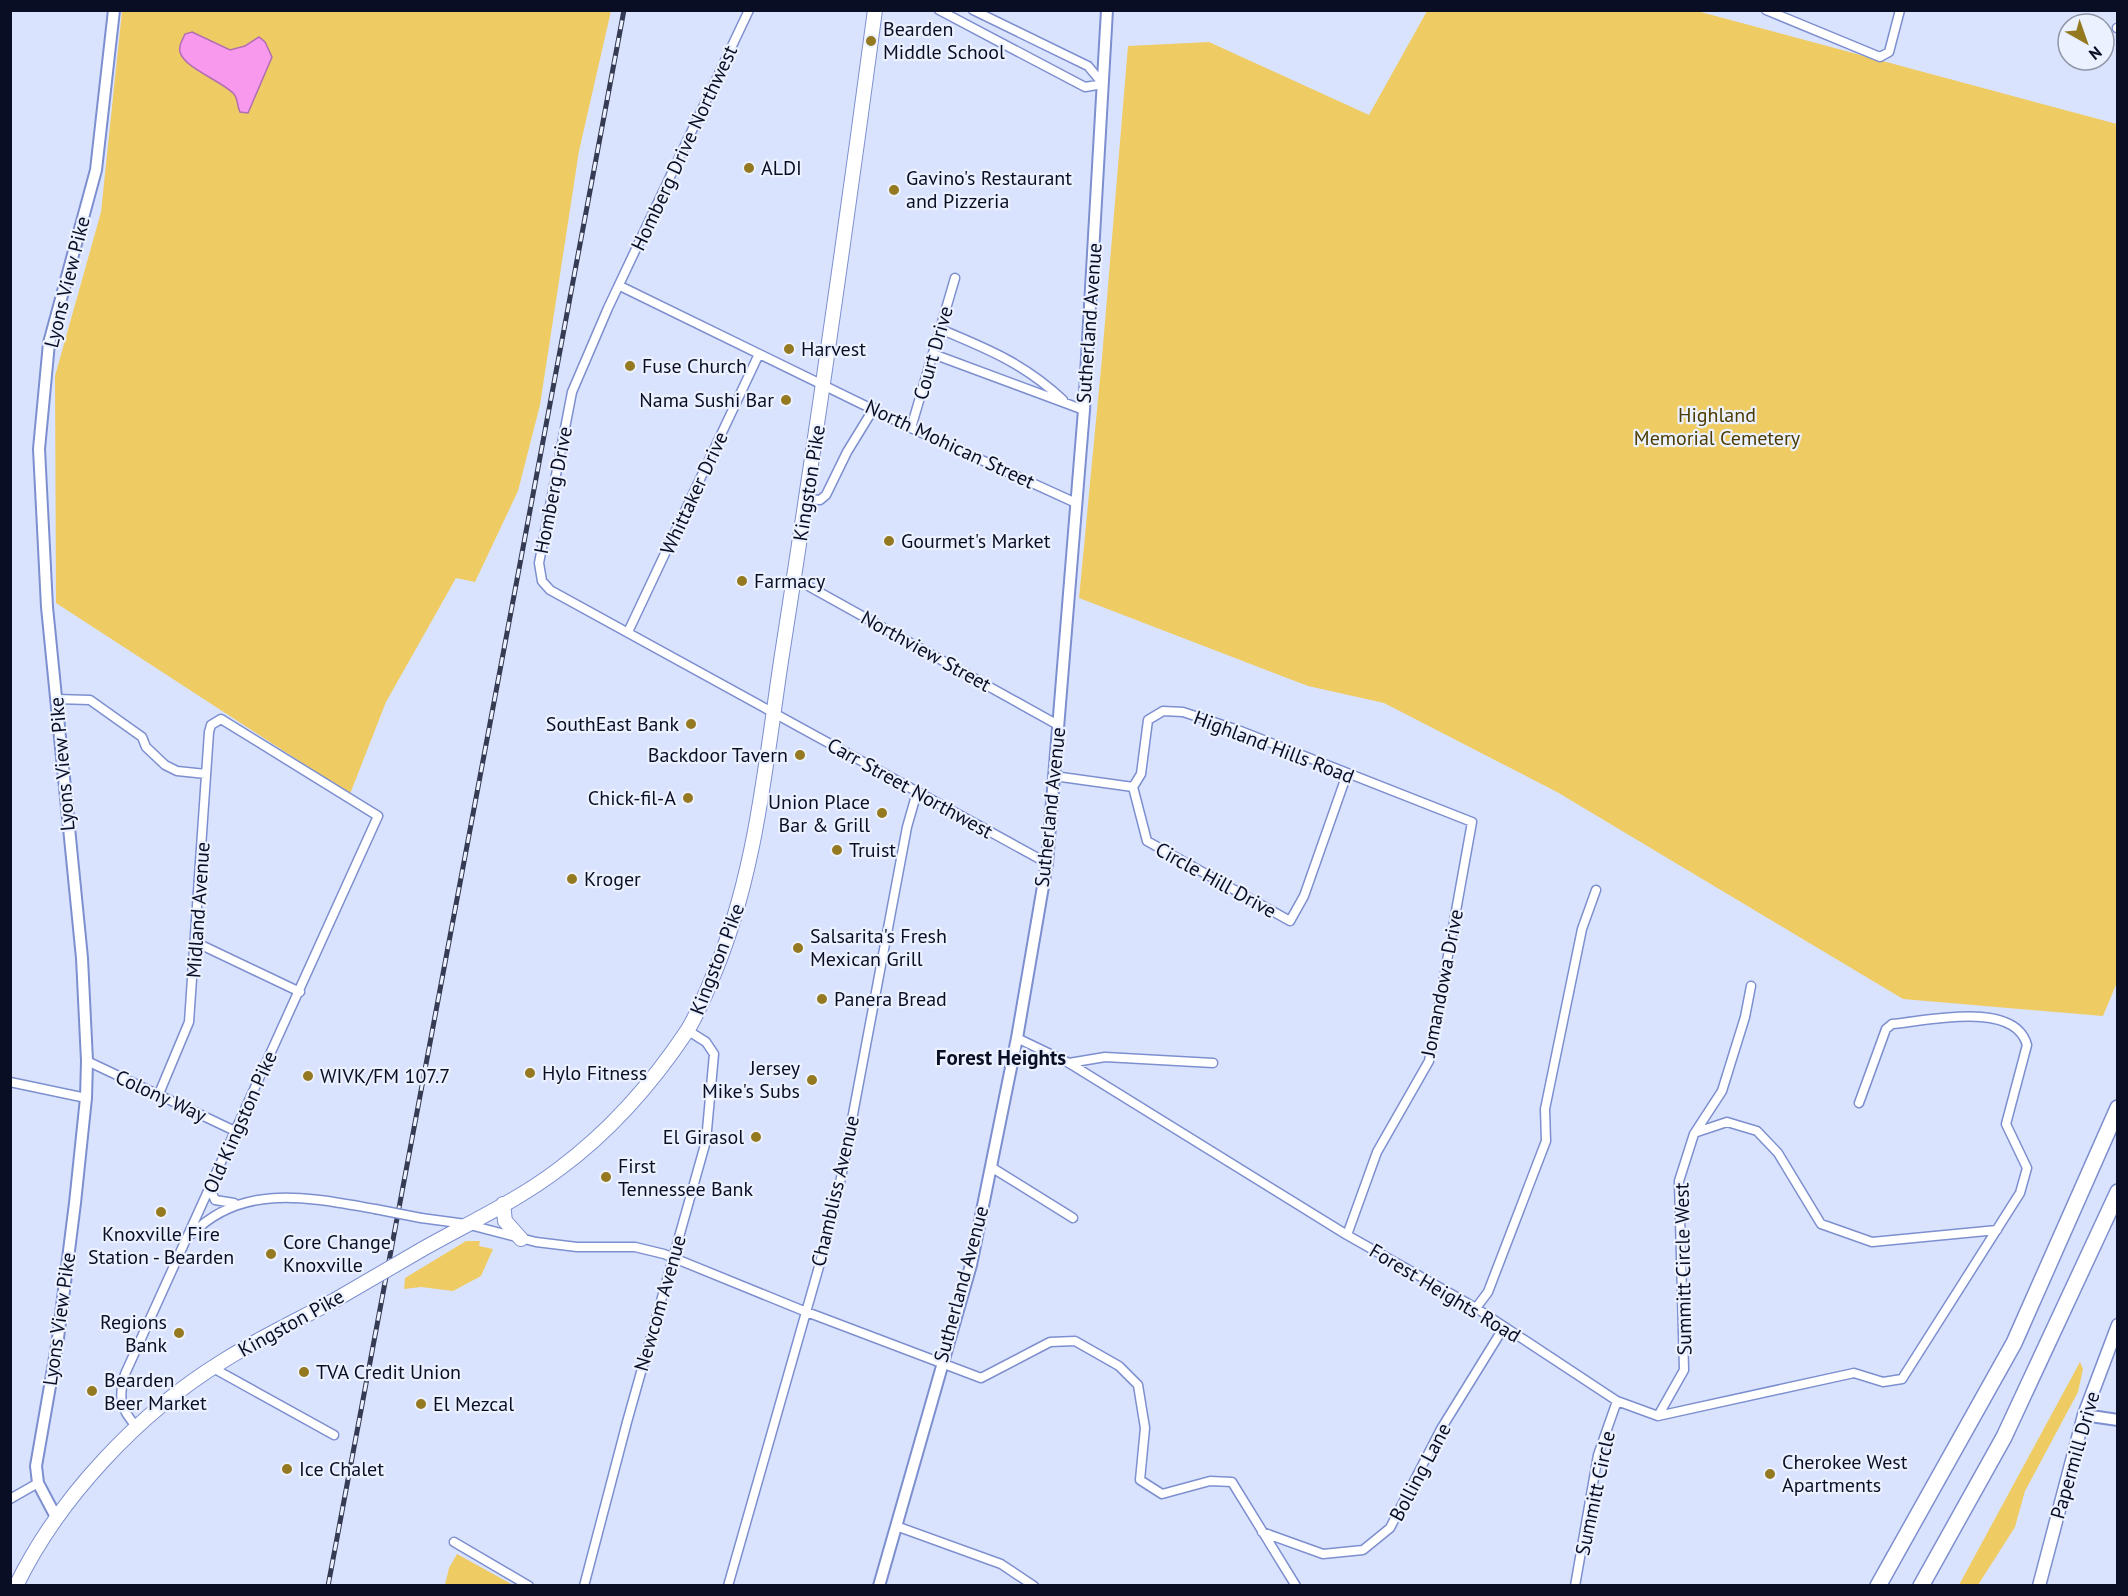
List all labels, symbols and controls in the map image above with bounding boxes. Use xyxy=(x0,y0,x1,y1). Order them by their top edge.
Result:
north arrow xyxy=(2056,12,2116,72)
place label: Bearden Middle School xyxy=(883,16,1005,65)
marker: Bearden Middle School xyxy=(864,34,878,48)
street label: Homberg Drive Northwest xyxy=(625,41,743,255)
text: N xyxy=(2085,42,2106,65)
place label: ALDI xyxy=(761,155,802,181)
marker: ALDI xyxy=(742,161,756,175)
place label: Gavino's Restaurant and Pizzeria xyxy=(906,165,1072,214)
marker: Gavino's Restaurant and Pizzeria xyxy=(887,183,901,197)
street label: Lyons View Pike xyxy=(38,214,96,350)
street label: Sutherland Avenue xyxy=(1070,242,1108,404)
street label: Court Drive xyxy=(907,303,959,403)
place label: Harvest xyxy=(801,336,866,362)
marker: Harvest xyxy=(782,342,796,356)
place label: Fuse Church xyxy=(642,353,747,379)
marker: Fuse Church xyxy=(623,359,637,373)
place label: Nama Sushi Bar xyxy=(639,387,774,413)
marker: Nama Sushi Bar xyxy=(779,393,793,407)
street label: North Mohican Street xyxy=(861,393,1039,495)
park label: Highland Memorial Cemetery xyxy=(1634,402,1801,451)
street label: Kingston Pike xyxy=(787,423,831,543)
street label: Homberg Drive xyxy=(528,424,578,556)
street label: Whittaker Drive xyxy=(654,427,734,559)
place label: Gourmet's Market xyxy=(901,528,1051,554)
marker: Gourmet's Market xyxy=(882,534,896,548)
place label: Farmacy xyxy=(754,568,826,594)
marker: Farmacy xyxy=(735,574,749,588)
street label: Northview Street xyxy=(856,605,996,698)
street label: Lyons View Pike xyxy=(43,696,81,832)
street label: Highland Hills Road xyxy=(1190,704,1358,790)
place label: SouthEast Bank xyxy=(546,711,679,737)
marker: SouthEast Bank xyxy=(684,717,698,731)
street label: Sutherland Avenue xyxy=(1029,726,1071,888)
street label: Carr Street Northwest xyxy=(823,732,998,844)
place label: Backdoor Tavern xyxy=(648,742,788,768)
marker: Backdoor Tavern xyxy=(793,748,807,762)
place label: Chick-fil-A xyxy=(588,785,676,811)
place label: Union Place Bar & Grill xyxy=(768,789,870,838)
marker: Chick-fil-A xyxy=(681,791,695,805)
marker: Union Place Bar & Grill xyxy=(875,806,889,820)
street label: Circle Hill Drive xyxy=(1151,836,1281,924)
place label: Truist xyxy=(849,837,896,863)
street label: Midland Avenue xyxy=(180,841,216,979)
marker: Truist xyxy=(830,843,844,857)
place label: Kroger xyxy=(584,866,641,892)
marker: Kroger xyxy=(565,872,579,886)
street label: Kingston Pike xyxy=(684,900,750,1018)
street label: Jomandowa Drive xyxy=(1415,907,1469,1060)
place label: Salsarita's Fresh Mexican Grill xyxy=(810,923,947,972)
marker: Salsarita's Fresh Mexican Grill xyxy=(791,941,805,955)
place label: Panera Bread xyxy=(834,986,947,1012)
marker: Panera Bread xyxy=(815,992,829,1006)
district label: Forest Heights xyxy=(936,1044,1066,1071)
street label: Old Kingston Pike xyxy=(197,1047,283,1197)
place label: Jersey Mike's Subs xyxy=(702,1055,801,1104)
place label: Hylo Fitness xyxy=(542,1060,647,1086)
place label: WIVK/FM 107.7 xyxy=(320,1063,450,1089)
street label: Colony Way xyxy=(111,1064,211,1129)
marker: Hylo Fitness xyxy=(523,1066,537,1080)
marker: WIVK/FM 107.7 xyxy=(301,1069,315,1083)
marker: Jersey Mike's Subs xyxy=(805,1073,819,1087)
street label: Chambliss Avenue xyxy=(805,1113,865,1269)
place label: El Girasol xyxy=(663,1124,744,1150)
marker: El Girasol xyxy=(749,1130,763,1144)
place label: First Tennessee Bank xyxy=(618,1153,754,1202)
marker: First Tennessee Bank xyxy=(599,1170,613,1184)
street label: Summitt Circle West xyxy=(1668,1182,1698,1356)
street label: Sutherland Avenue xyxy=(928,1203,994,1365)
marker: Knoxville Fire Station - Bearden xyxy=(154,1205,168,1219)
place label: Knoxville Fire Station - Bearden xyxy=(88,1221,234,1270)
place label: Core Change Knoxville xyxy=(283,1229,391,1278)
street label: Newcom Avenue xyxy=(628,1232,692,1374)
street label: Forest Heights Road xyxy=(1365,1238,1525,1348)
marker: Core Change Knoxville xyxy=(264,1247,278,1261)
street label: Lyons View Pike xyxy=(37,1251,81,1387)
street label: Kingston Pike xyxy=(233,1283,349,1363)
place label: Regions Bank xyxy=(100,1309,167,1358)
marker: Regions Bank xyxy=(172,1326,186,1340)
place label: TVA Credit Union xyxy=(316,1359,461,1385)
marker: TVA Credit Union xyxy=(297,1365,311,1379)
place label: Bearden Beer Market xyxy=(104,1367,207,1416)
marker: Bearden Beer Market xyxy=(85,1384,99,1398)
street label: Papermill Drive xyxy=(2044,1388,2106,1522)
place label: El Mezcal xyxy=(433,1391,514,1417)
marker: El Mezcal xyxy=(414,1397,428,1411)
street label: Bolling Lane xyxy=(1383,1418,1457,1526)
street label: Summitt Circle xyxy=(1569,1428,1621,1558)
place label: Cherokee West Apartments xyxy=(1782,1449,1908,1498)
place label: Ice Chalet xyxy=(299,1456,384,1482)
marker: Ice Chalet xyxy=(280,1462,294,1476)
marker: Cherokee West Apartments xyxy=(1763,1467,1777,1481)

